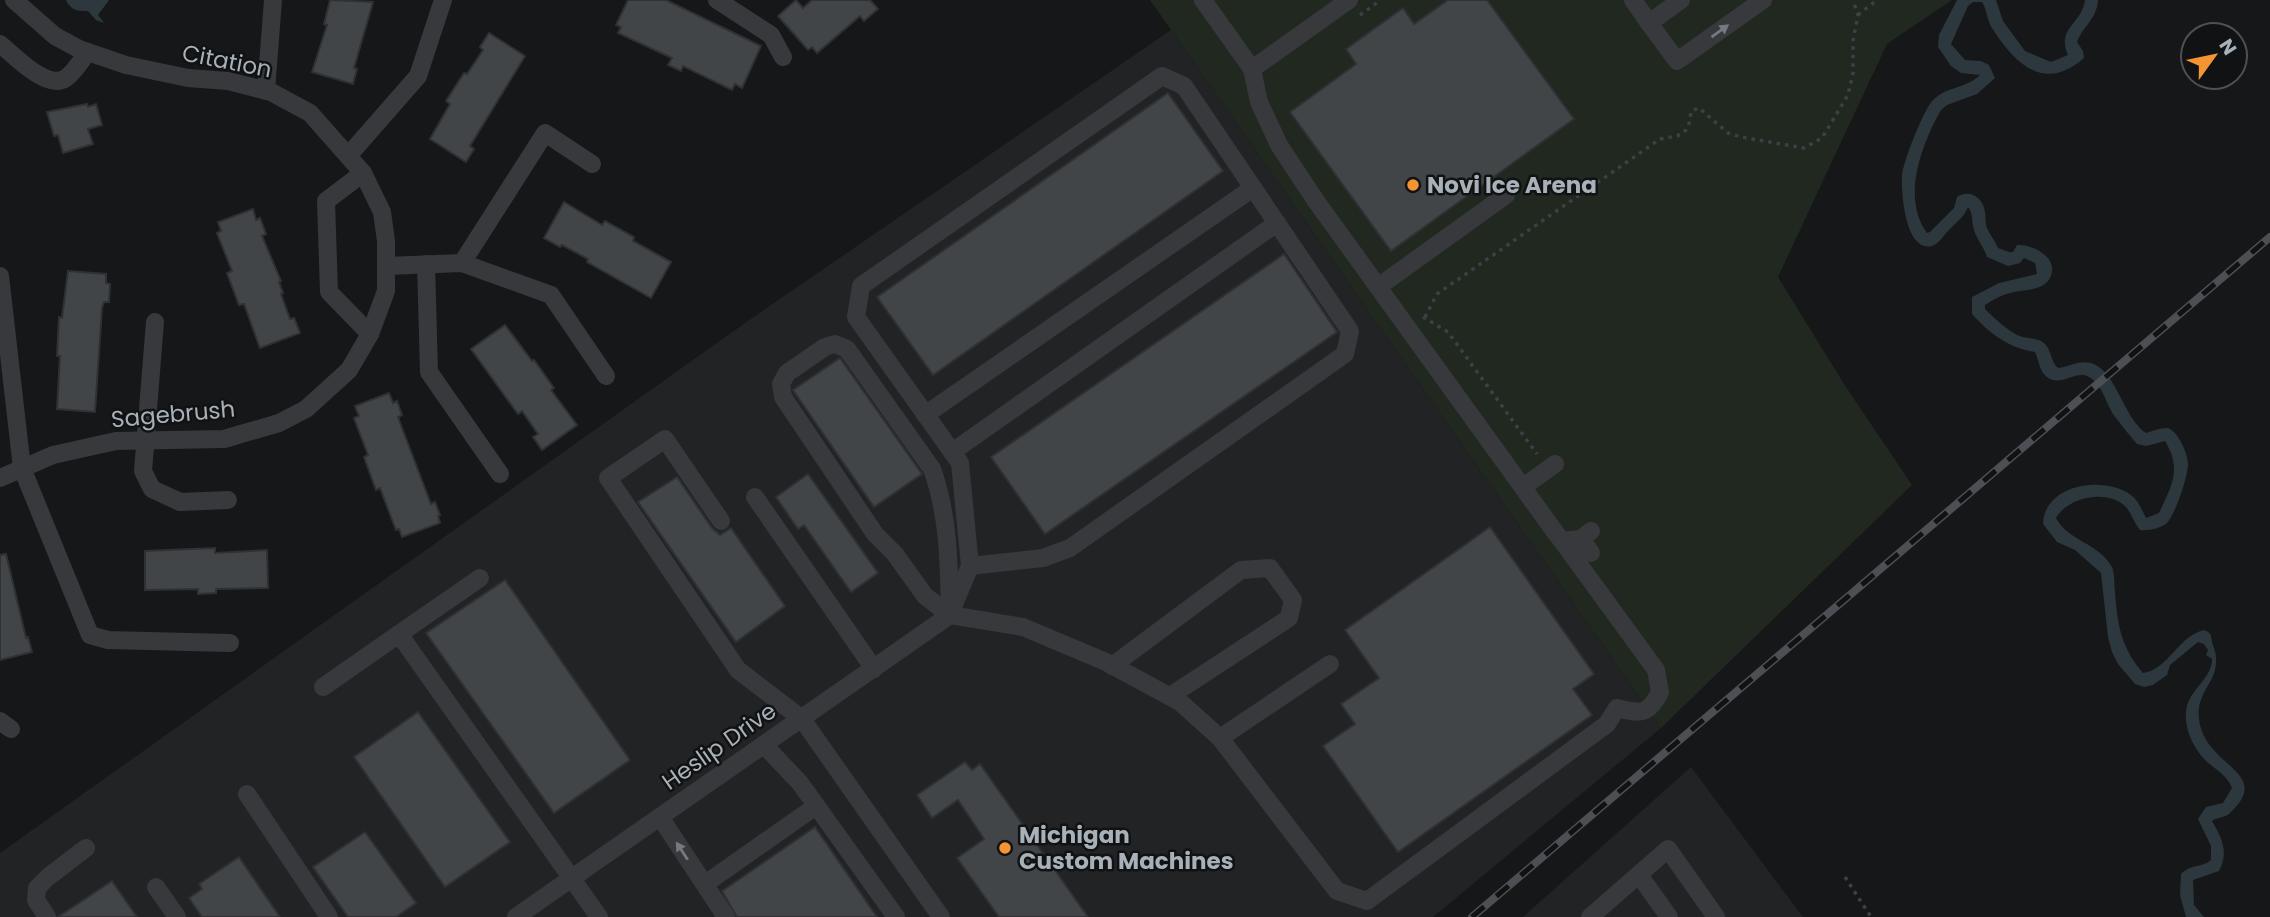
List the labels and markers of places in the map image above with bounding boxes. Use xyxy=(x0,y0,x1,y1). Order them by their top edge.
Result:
place label: Novi Ice Arena xyxy=(1427,169,1597,201)
marker: Novi Ice Arena xyxy=(1405,177,1421,193)
place label: Michigan Custom Machines xyxy=(1019,819,1234,877)
marker: Michigan Custom Machines xyxy=(997,840,1013,856)

